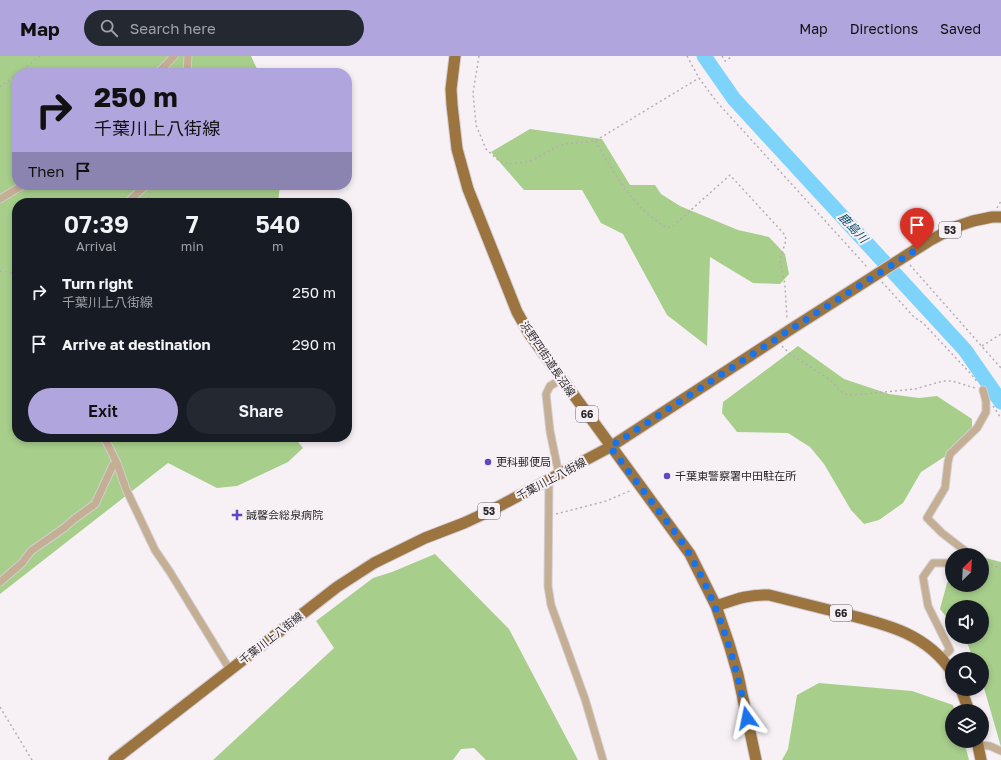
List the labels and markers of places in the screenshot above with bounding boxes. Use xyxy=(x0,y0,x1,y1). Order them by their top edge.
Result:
pin xyxy=(900,208,934,249)
place label: 更科郵便局 xyxy=(496,455,551,468)
marker: 更科郵便局 xyxy=(483,457,493,467)
place label: 千葉東警察署中田駐在所 xyxy=(675,469,797,482)
marker: 千葉東警察署中田駐在所 xyxy=(662,471,672,481)
place label: 誠馨会総泉病院 xyxy=(246,508,323,521)
marker: 誠馨会総泉病院 xyxy=(231,509,243,521)

